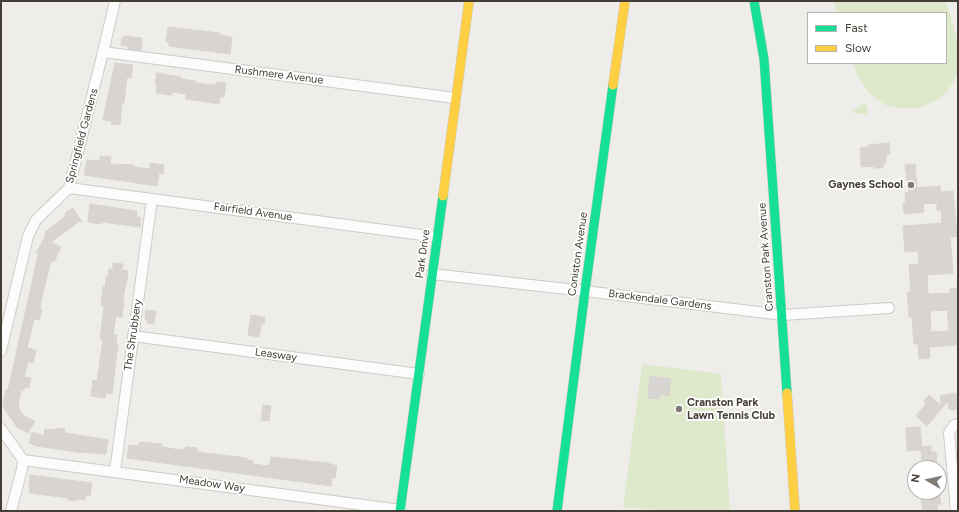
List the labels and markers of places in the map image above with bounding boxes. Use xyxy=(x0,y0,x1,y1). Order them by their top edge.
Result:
place label: Gaynes School xyxy=(828,178,903,192)
marker: Gaynes School xyxy=(906,180,916,190)
place label: Cranston Park Lawn Tennis Club xyxy=(687,396,775,422)
marker: Cranston Park Lawn Tennis Club xyxy=(674,404,684,414)

